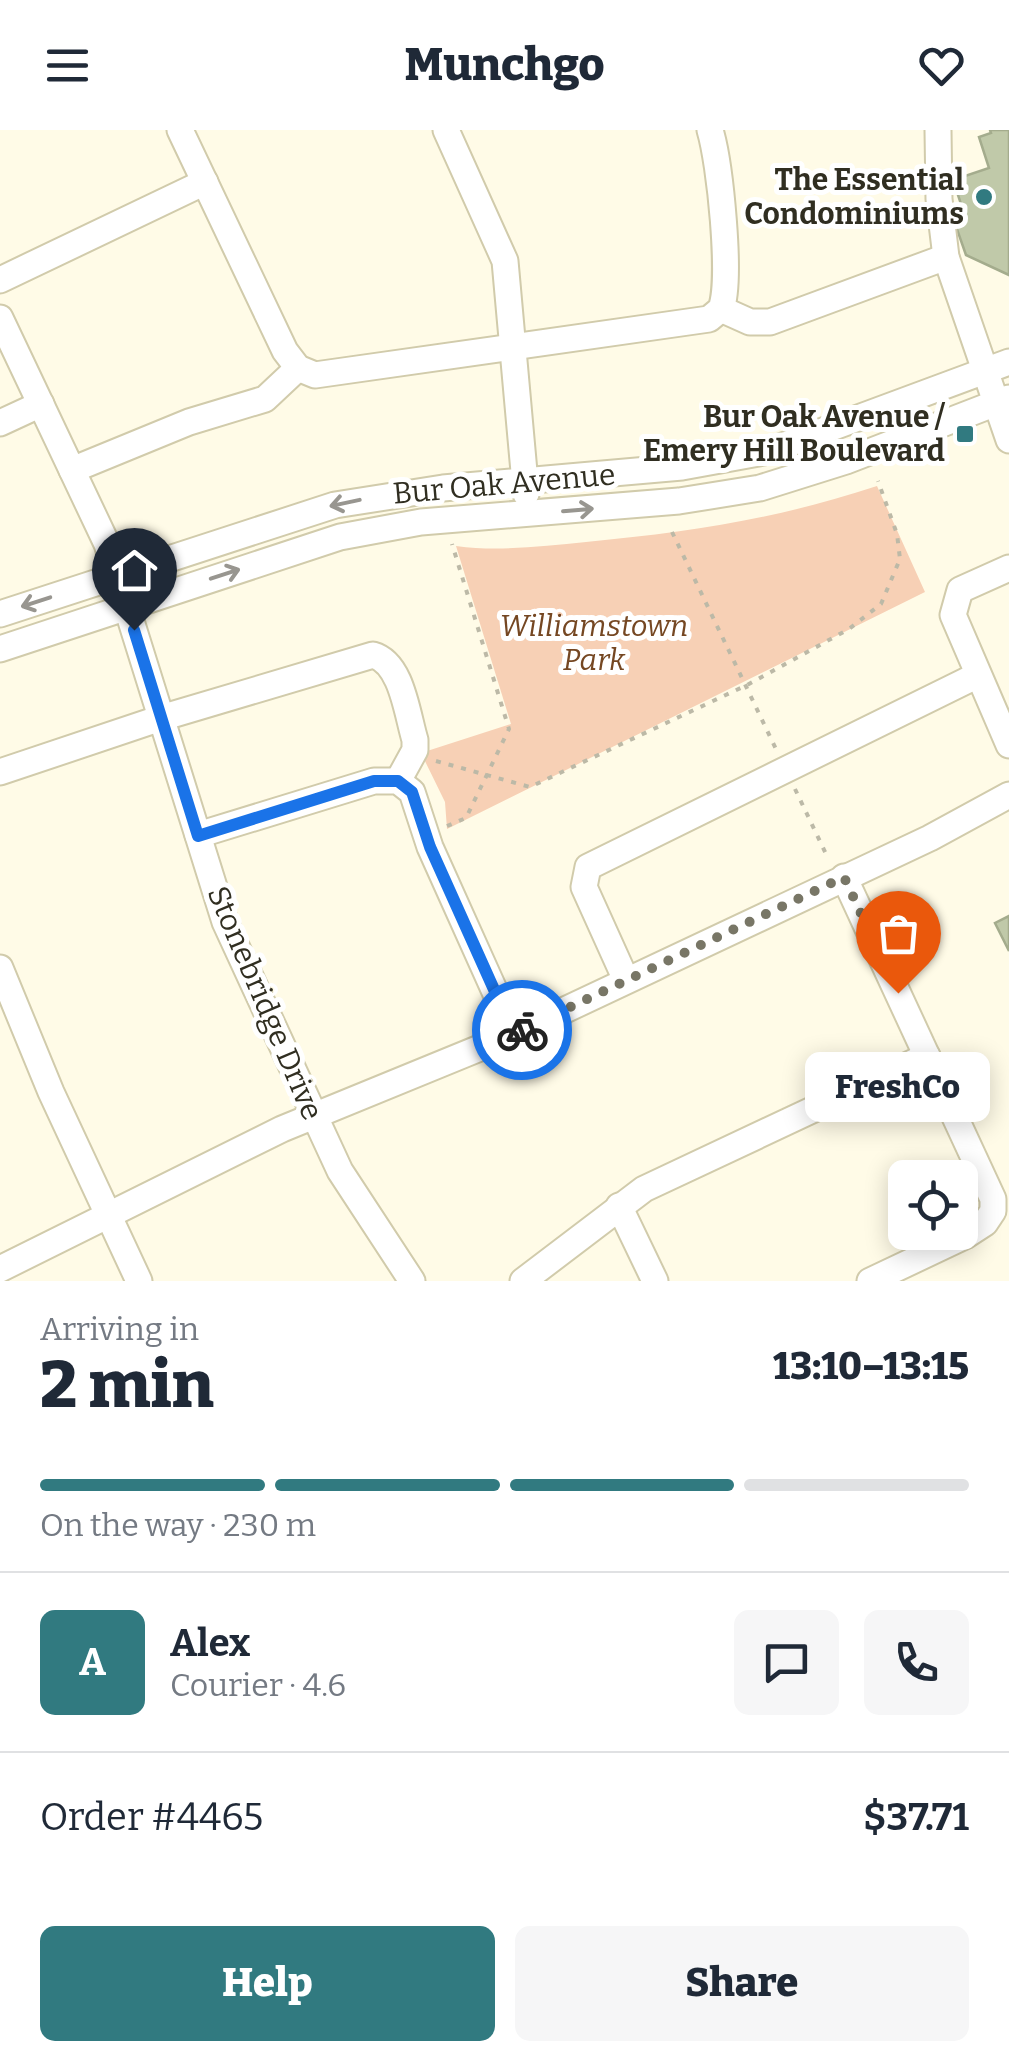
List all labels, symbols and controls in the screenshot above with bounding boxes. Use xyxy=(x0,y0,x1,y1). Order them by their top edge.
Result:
icon: menu xyxy=(40,38,95,93)
text: Munchgo xyxy=(405,38,604,92)
icon: heart xyxy=(914,38,969,93)
place label: The Essential Condominiums xyxy=(744,162,964,232)
marker: The Essential Condominiums xyxy=(973,186,995,208)
place label: Bur Oak Avenue / Emery Hill Boulevard xyxy=(643,399,946,469)
marker: Bur Oak Avenue / Emery Hill Boulevard xyxy=(954,423,976,445)
street label: Bur Oak Avenue xyxy=(391,456,617,512)
one-way arrow xyxy=(330,494,362,513)
one-way arrow xyxy=(561,500,593,519)
pin xyxy=(92,528,177,631)
icon: home xyxy=(107,543,162,598)
one-way arrow xyxy=(209,563,241,581)
one-way arrow xyxy=(21,595,52,613)
park label: Williamstown Park xyxy=(500,608,688,678)
street label: Stonebridge Drive xyxy=(200,881,330,1125)
pin xyxy=(856,891,941,994)
icon: bag xyxy=(871,906,926,961)
courier xyxy=(472,980,572,1080)
icon: bike xyxy=(495,1003,550,1058)
callout: FreshCo xyxy=(806,1053,990,1123)
text: FreshCo xyxy=(835,1068,960,1106)
map controls xyxy=(888,1160,978,1250)
button: locate xyxy=(888,1160,978,1250)
text: Arriving in xyxy=(40,1310,199,1348)
text: 13:10–13:15 xyxy=(773,1343,969,1389)
text: 2 min xyxy=(40,1346,214,1424)
text: On the way · 230 m xyxy=(40,1506,316,1544)
button: chat xyxy=(734,1610,839,1715)
button: phone xyxy=(864,1610,969,1715)
text: Alex xyxy=(170,1620,250,1666)
text: A xyxy=(79,1639,106,1685)
text: Courier · 4.6 xyxy=(170,1666,346,1704)
text: Order #4465 xyxy=(40,1794,263,1840)
text: $37.71 xyxy=(863,1794,969,1840)
button: Help xyxy=(40,1926,495,2041)
button: Share xyxy=(515,1926,969,2041)

